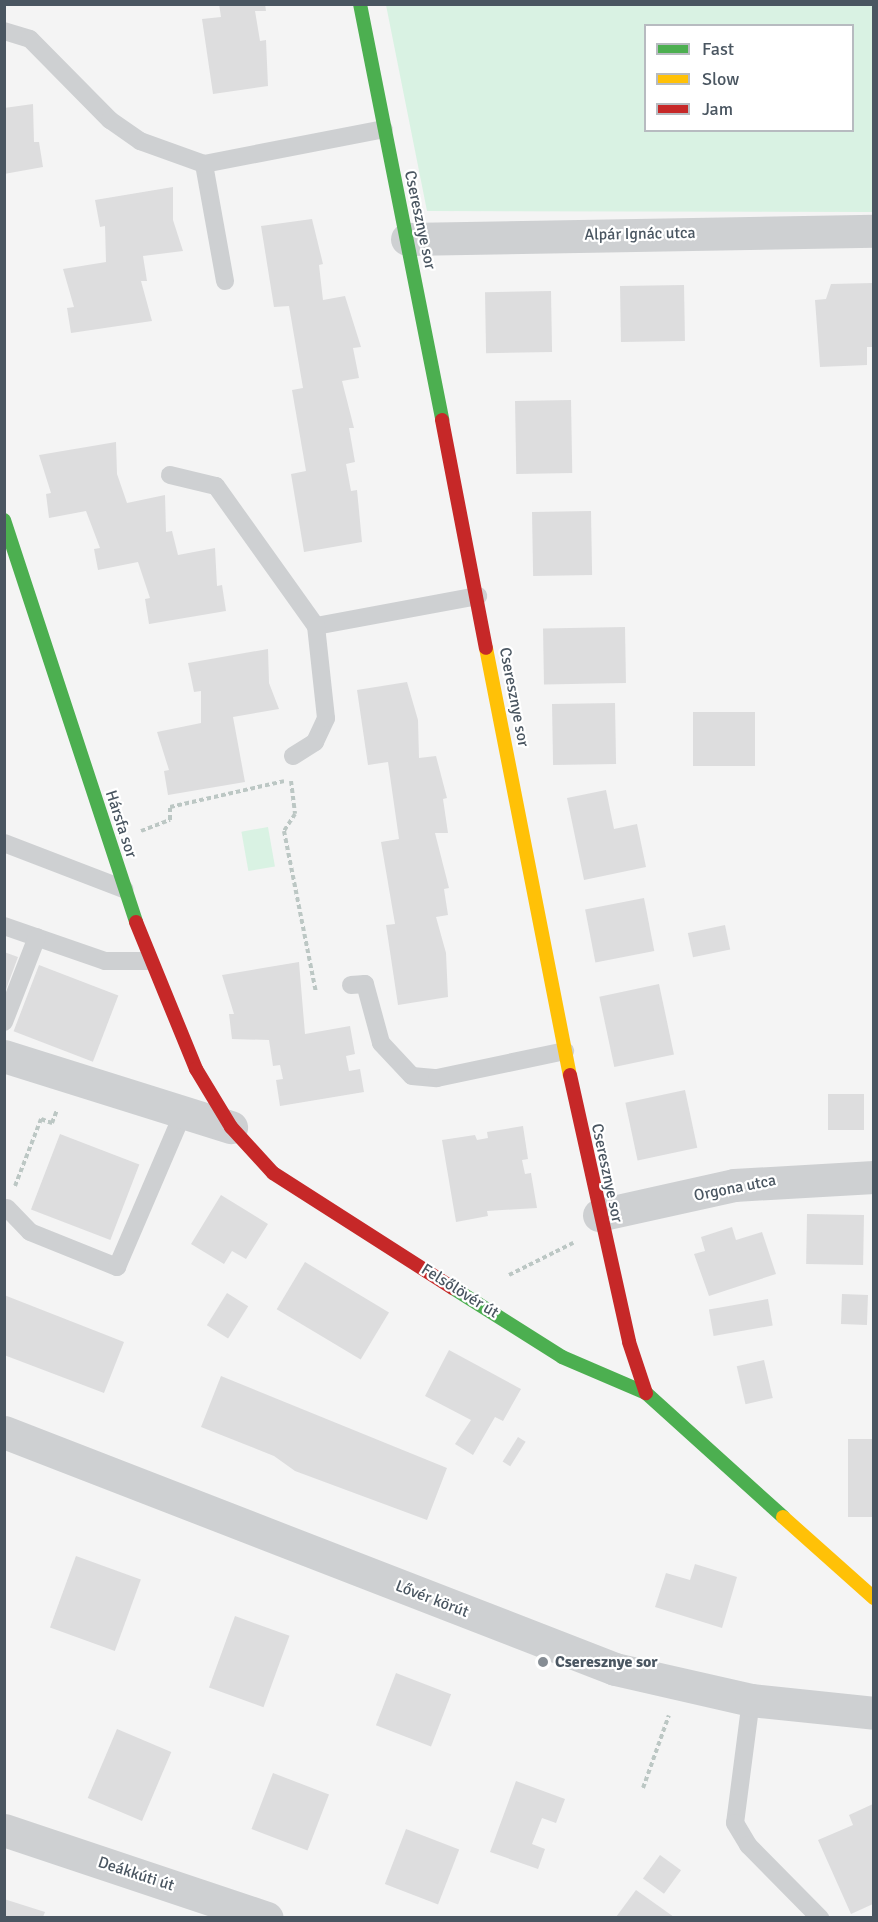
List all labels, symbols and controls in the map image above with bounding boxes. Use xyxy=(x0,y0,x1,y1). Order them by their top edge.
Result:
legend xyxy=(644,24,854,132)
text: Fast xyxy=(702,38,734,60)
text: Slow xyxy=(702,68,739,90)
text: Jam xyxy=(702,98,733,120)
street label: Cseresznye sor xyxy=(400,169,440,271)
street label: Alpár Ignác utca xyxy=(584,223,696,245)
street label: Cseresznye sor xyxy=(495,646,533,748)
street label: Hársfa sor xyxy=(101,788,141,860)
street label: Cseresznye sor xyxy=(587,1122,627,1224)
street label: Orgona utca xyxy=(692,1171,778,1205)
street label: Felsőlövér út xyxy=(418,1260,502,1322)
street label: Lővér körút xyxy=(393,1576,471,1622)
place label: Cseresznye sor xyxy=(555,1652,658,1672)
marker: Cseresznye sor xyxy=(536,1655,550,1669)
street label: Deákkúti út xyxy=(95,1853,177,1895)

